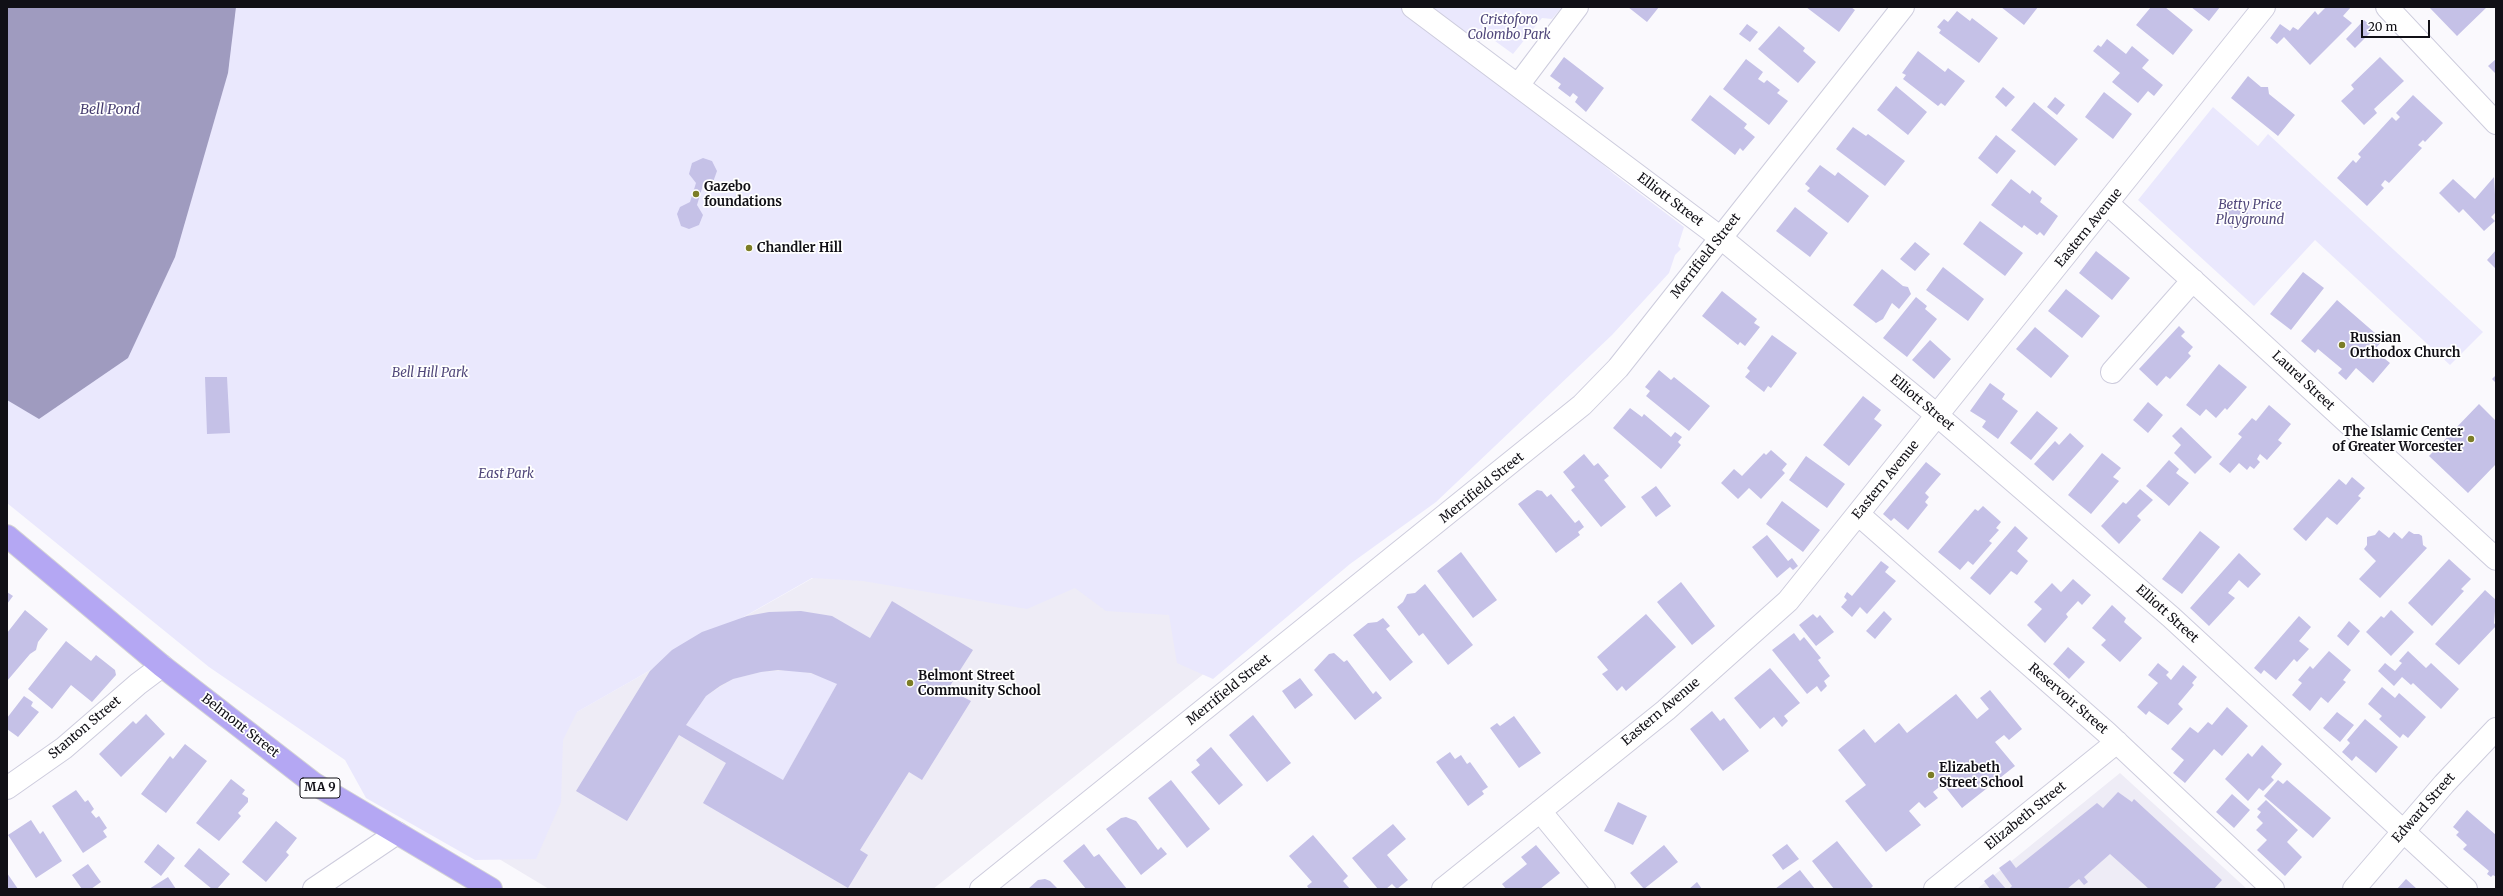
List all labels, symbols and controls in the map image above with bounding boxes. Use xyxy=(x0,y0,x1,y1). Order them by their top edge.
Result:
park label: Cristoforo Colombo Park xyxy=(1467,12,1551,43)
scale bar xyxy=(2363,12,2432,38)
text: 20 m xyxy=(2368,19,2397,34)
water label: Bell Pond xyxy=(80,102,140,118)
street label: Elliott Street xyxy=(1634,170,1706,230)
place label: Gazebo foundations xyxy=(704,179,782,210)
street label: Eastern Avenue xyxy=(2052,185,2126,271)
marker: Gazebo foundations xyxy=(691,189,701,199)
park label: Betty Price Playground xyxy=(2216,197,2284,228)
street label: Merrifield Street xyxy=(1668,210,1744,302)
place label: Chandler Hill xyxy=(757,240,842,256)
marker: Chandler Hill xyxy=(744,243,754,253)
place label: Russian Orthodox Church xyxy=(2350,330,2460,361)
marker: Russian Orthodox Church xyxy=(2337,340,2347,350)
street label: Laurel Street xyxy=(2268,348,2338,414)
park label: Bell Hill Park xyxy=(392,365,468,381)
street label: Elliott Street xyxy=(1887,372,1957,434)
place label: The Islamic Center of Greater Worcester xyxy=(2332,424,2463,455)
marker: The Islamic Center of Greater Worcester xyxy=(2466,434,2476,444)
street label: Eastern Avenue xyxy=(1849,437,1923,523)
street label: Merrifield Street xyxy=(1437,449,1527,527)
park label: East Park xyxy=(478,466,534,482)
street label: Elliott Street xyxy=(2133,582,2201,646)
street label: Merrifield Street xyxy=(1184,651,1274,729)
street label: Reservoir Street xyxy=(2025,660,2111,738)
place label: Belmont Street Community School xyxy=(918,668,1041,699)
street label: Eastern Avenue xyxy=(1619,675,1703,749)
marker: Belmont Street Community School xyxy=(905,678,915,688)
street label: Belmont Street xyxy=(198,691,282,761)
street label: Stanton Street xyxy=(46,693,124,763)
place label: Elizabeth Street School xyxy=(1939,760,2024,791)
marker: Elizabeth Street School xyxy=(1926,770,1936,780)
street label: Edward Street xyxy=(2389,770,2459,846)
road number: MA 9 xyxy=(300,778,340,798)
street label: Elizabeth Street xyxy=(1982,779,2070,853)

